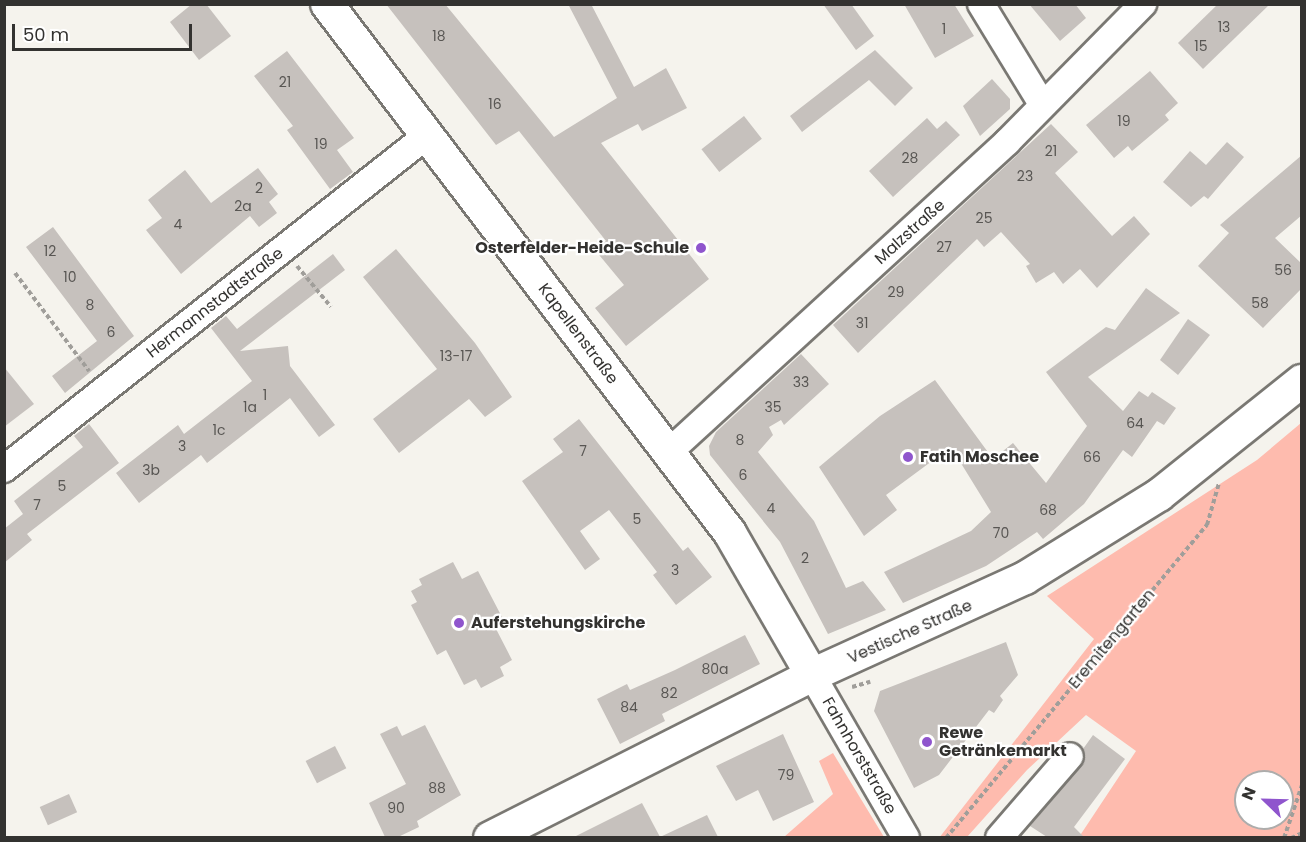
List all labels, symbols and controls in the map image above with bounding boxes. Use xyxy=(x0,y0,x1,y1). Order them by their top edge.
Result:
scale bar xyxy=(15,12,195,50)
house number: 13 xyxy=(1218,19,1230,35)
house number: 1 xyxy=(942,21,946,37)
text: 50 m xyxy=(23,22,69,47)
house number: 18 xyxy=(432,28,446,44)
house number: 15 xyxy=(1194,38,1208,54)
house number: 21 xyxy=(279,74,291,90)
house number: 16 xyxy=(488,96,502,112)
house number: 19 xyxy=(1117,113,1131,129)
house number: 19 xyxy=(314,136,328,152)
house number: 21 xyxy=(1045,143,1057,159)
house number: 28 xyxy=(902,150,918,166)
house number: 23 xyxy=(1017,168,1033,184)
house number: 2 xyxy=(255,180,263,196)
street label: Malzstraße xyxy=(871,196,949,268)
house number: 2a xyxy=(234,198,252,214)
house number: 25 xyxy=(976,210,992,226)
house number: 4 xyxy=(174,216,182,232)
place label: Osterfelder-Heide-Schule xyxy=(475,238,689,258)
house number: 27 xyxy=(936,239,952,255)
marker: Osterfelder-Heide-Schule xyxy=(694,241,708,255)
house number: 12 xyxy=(44,243,56,259)
street label: Hermannstadtstraße xyxy=(143,244,287,362)
house number: 56 xyxy=(1274,262,1292,278)
house number: 10 xyxy=(63,269,77,285)
street label: Kapellenstraße xyxy=(534,280,622,388)
house number: 29 xyxy=(888,284,904,300)
house number: 58 xyxy=(1251,295,1269,311)
house number: 8 xyxy=(86,297,94,313)
house number: 31 xyxy=(856,315,868,331)
house number: 6 xyxy=(107,324,115,340)
house number: 13-17 xyxy=(440,348,472,364)
house number: 33 xyxy=(793,374,809,390)
house number: 1 xyxy=(263,387,267,403)
house number: 1a xyxy=(243,399,257,415)
house number: 35 xyxy=(764,399,782,415)
house number: 64 xyxy=(1126,415,1144,431)
house number: 1c xyxy=(213,422,225,438)
house number: 8 xyxy=(736,432,744,448)
house number: 3 xyxy=(178,438,186,454)
house number: 7 xyxy=(579,443,587,459)
place label: Fatih Moschee xyxy=(920,447,1039,467)
house number: 66 xyxy=(1083,449,1101,465)
marker: Fatih Moschee xyxy=(901,450,915,464)
house number: 3b xyxy=(142,462,160,478)
house number: 6 xyxy=(739,467,747,483)
house number: 5 xyxy=(58,478,66,494)
house number: 7 xyxy=(33,497,41,513)
house number: 4 xyxy=(767,500,775,516)
house number: 68 xyxy=(1039,502,1057,518)
house number: 5 xyxy=(633,511,641,527)
house number: 70 xyxy=(993,525,1009,541)
house number: 2 xyxy=(801,550,809,566)
house number: 3 xyxy=(671,562,679,578)
street label: Eremitengarten xyxy=(1065,585,1159,693)
street label: Vestische Straße xyxy=(845,596,975,668)
place label: Auferstehungskirche xyxy=(471,613,645,633)
marker: Auferstehungskirche xyxy=(452,616,466,630)
house number: 80a xyxy=(701,661,729,677)
house number: 82 xyxy=(661,685,677,701)
street label: Fahnhorststraße xyxy=(818,694,900,818)
house number: 84 xyxy=(620,699,638,715)
place label: Rewe Getränkemarkt xyxy=(939,723,1067,761)
marker: Rewe Getränkemarkt xyxy=(920,735,934,749)
house number: 79 xyxy=(778,767,794,783)
north arrow xyxy=(1234,770,1294,830)
house number: 88 xyxy=(428,780,446,796)
text: N xyxy=(1236,784,1262,804)
house number: 90 xyxy=(387,800,405,816)

